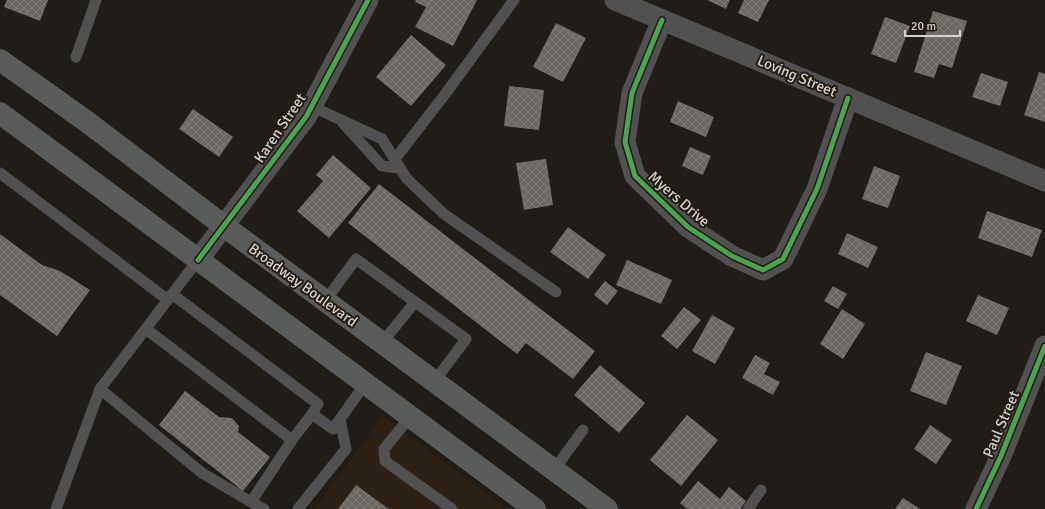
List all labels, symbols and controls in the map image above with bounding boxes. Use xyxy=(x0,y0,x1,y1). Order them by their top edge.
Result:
scale bar xyxy=(905,12,960,38)
text: 20 m xyxy=(911,19,936,34)
street label: Loving Street xyxy=(755,51,839,101)
street label: Karen Street xyxy=(250,90,310,166)
street label: Myers Drive xyxy=(645,167,713,231)
street label: Broadway Boulevard xyxy=(245,239,361,331)
street label: Paul Street xyxy=(979,388,1023,460)

